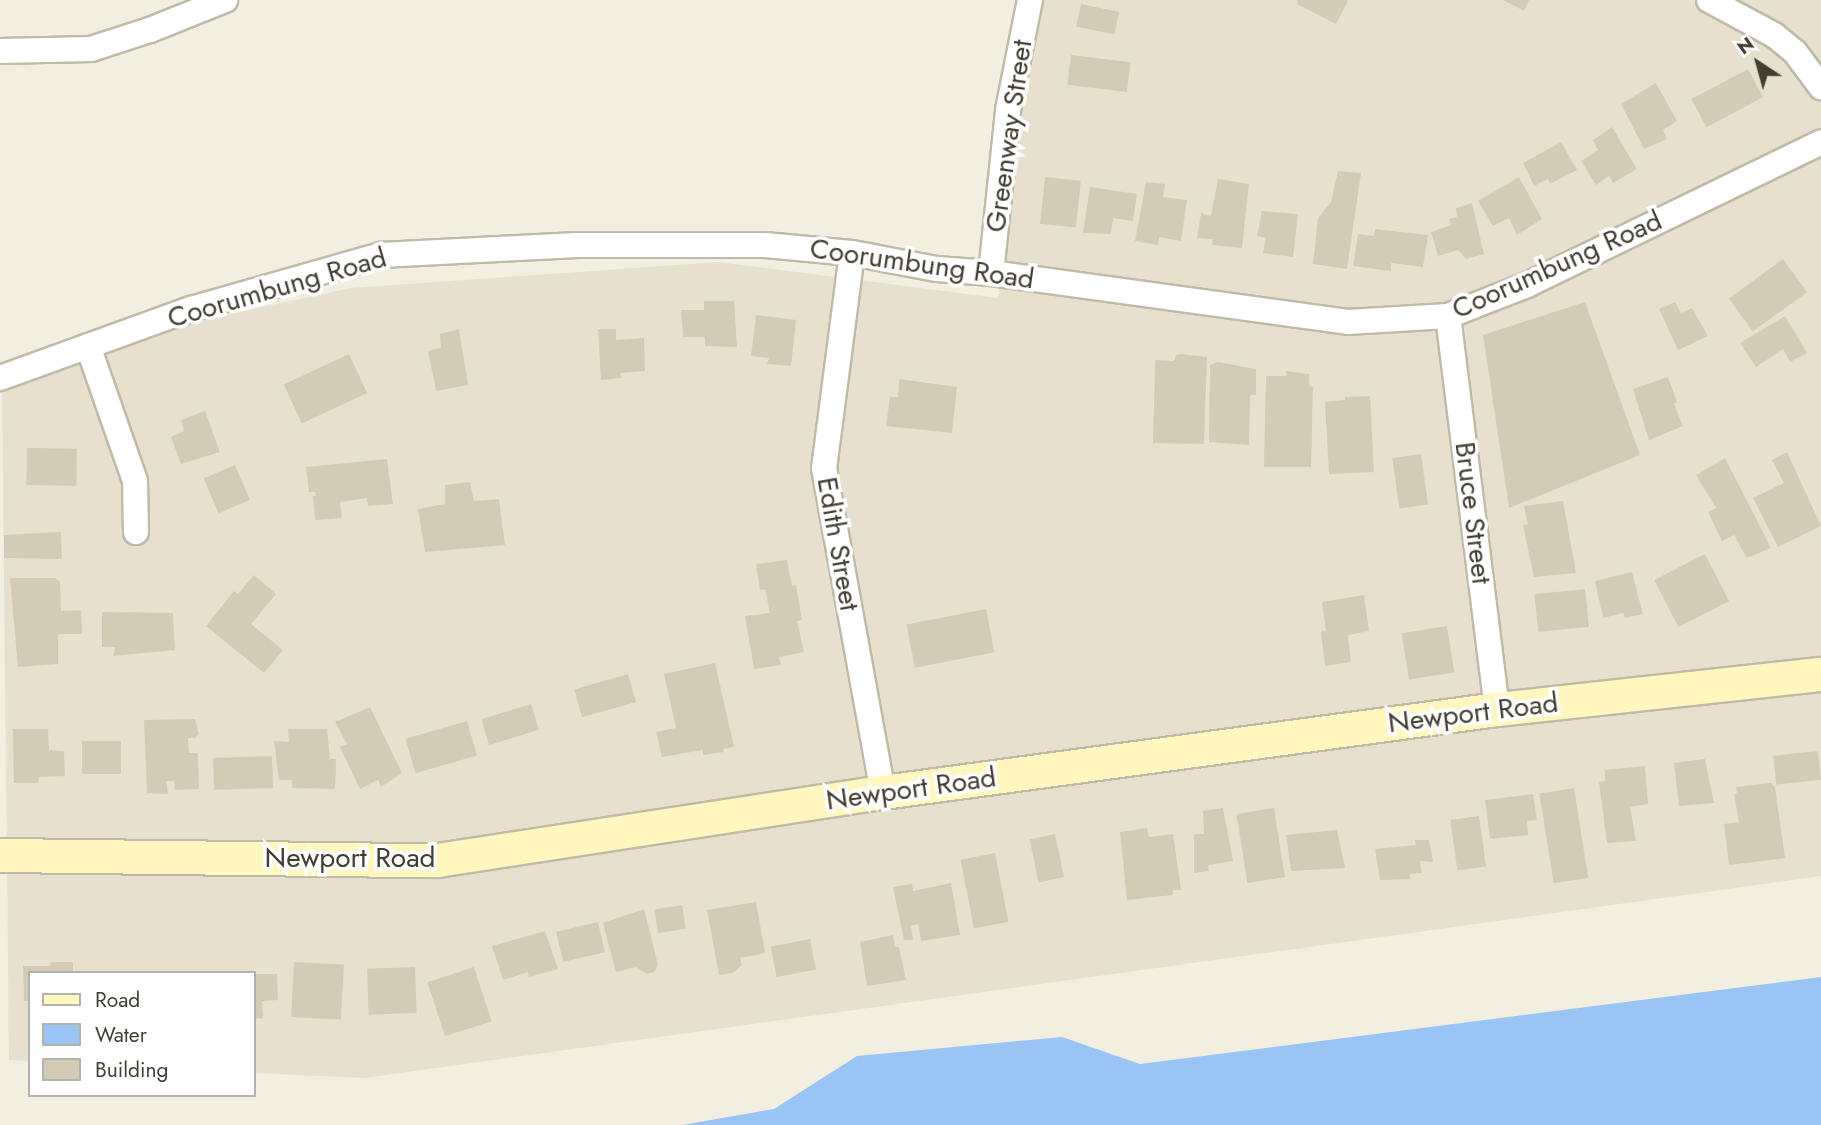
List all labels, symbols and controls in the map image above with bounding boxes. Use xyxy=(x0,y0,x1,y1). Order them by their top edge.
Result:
north arrow xyxy=(1723,28,1793,98)
text: N xyxy=(1731,30,1759,61)
street label: Greenway Street xyxy=(979,38,1039,234)
street label: Coorumbung Road xyxy=(1447,204,1667,326)
street label: Coorumbung Road xyxy=(808,232,1036,296)
street label: Coorumbung Road xyxy=(164,241,390,335)
street label: Bruce Street xyxy=(1448,440,1498,586)
street label: Edith Street xyxy=(810,474,866,614)
street label: Newport Road xyxy=(1386,686,1560,740)
street label: Newport Road xyxy=(824,760,998,818)
street label: Newport Road xyxy=(264,841,436,875)
legend xyxy=(28,971,256,1097)
text: Road xyxy=(95,985,140,1015)
text: Water xyxy=(95,1020,147,1050)
text: Building xyxy=(95,1055,168,1085)

